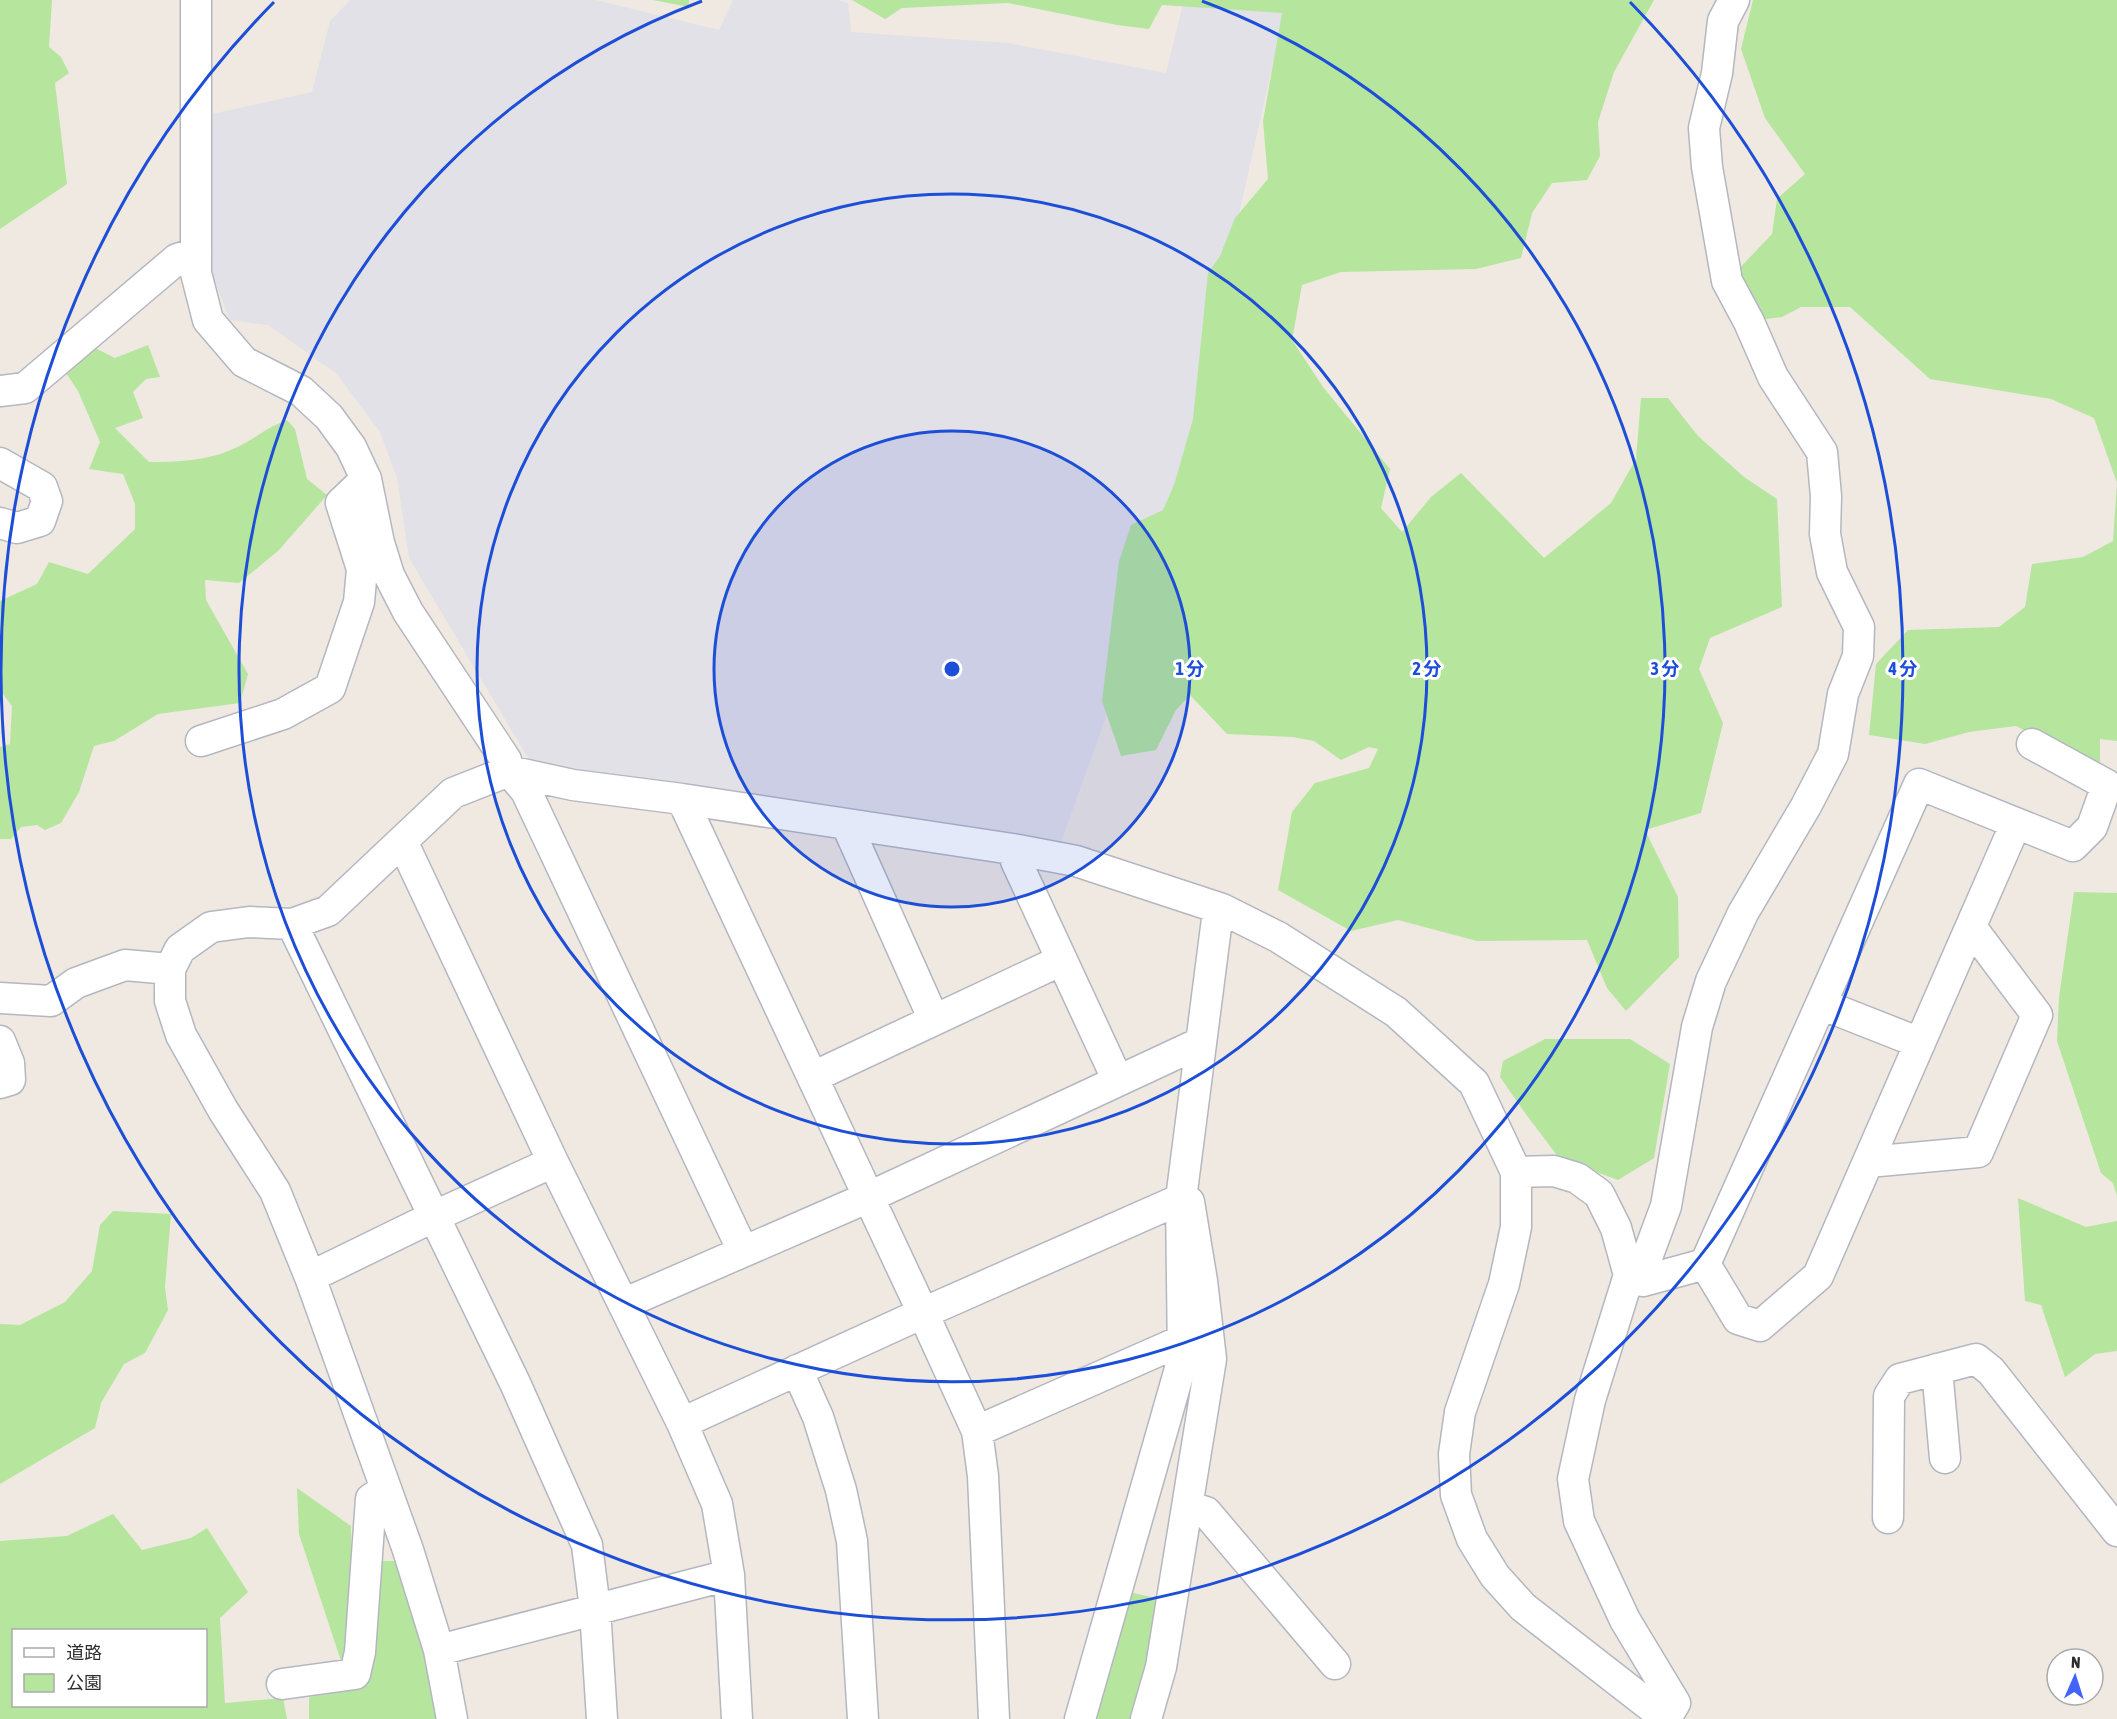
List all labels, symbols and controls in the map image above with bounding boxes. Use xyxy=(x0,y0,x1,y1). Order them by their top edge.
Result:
text: 1 分 xyxy=(1176,658,1204,679)
text: 2 分 xyxy=(1413,658,1441,679)
text: 3 分 xyxy=(1651,658,1679,679)
text: 4 分 xyxy=(1888,658,1917,679)
centre of rings xyxy=(942,659,962,679)
legend xyxy=(12,1629,207,1707)
text: 道路 xyxy=(66,1642,102,1663)
north arrow xyxy=(2045,1647,2105,1707)
text: N xyxy=(2071,1653,2081,1671)
text: 公園 xyxy=(66,1672,102,1693)

